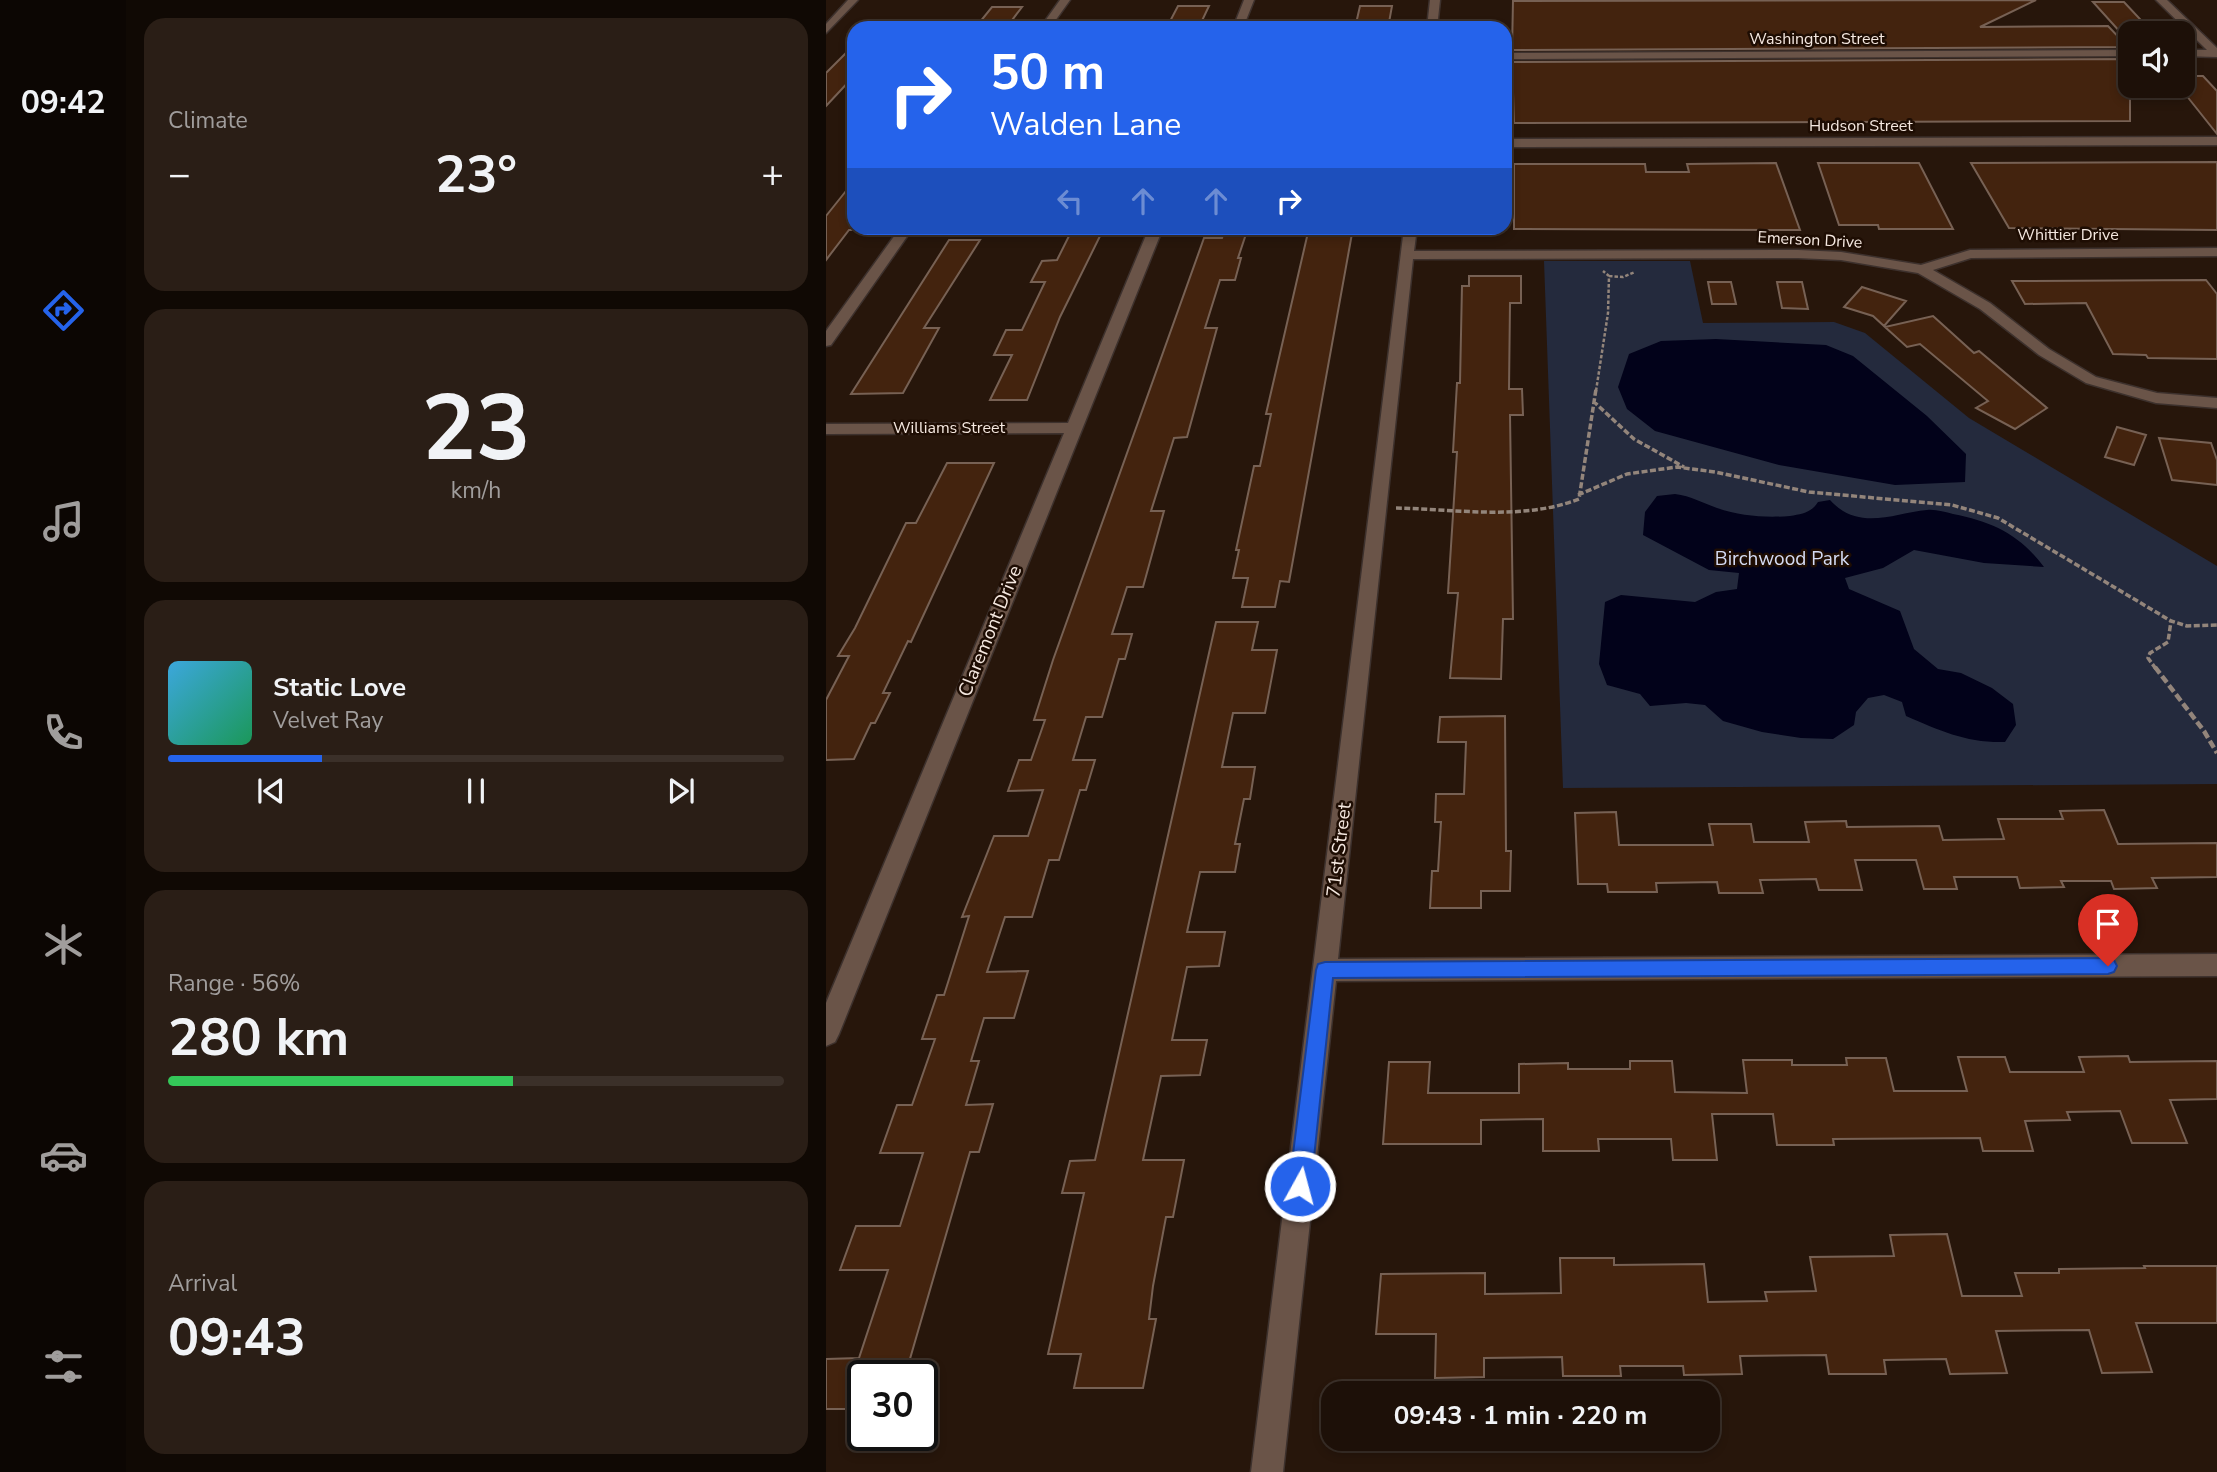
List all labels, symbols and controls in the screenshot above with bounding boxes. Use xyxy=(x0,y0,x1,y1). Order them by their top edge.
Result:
map controls xyxy=(2118,21,2195,98)
button: sound xyxy=(2118,21,2195,98)
street label: Washington Street xyxy=(1749,28,1885,50)
text: 50 m xyxy=(990,39,1105,106)
icon: right xyxy=(875,49,966,140)
text: 09:42 xyxy=(21,81,105,124)
text: Walden Lane xyxy=(990,103,1181,146)
text: Climate xyxy=(168,105,248,136)
street label: Hudson Street xyxy=(1809,115,1913,137)
text: 23° xyxy=(435,139,517,210)
text: − xyxy=(168,149,191,200)
text: + xyxy=(761,149,784,200)
icon: left xyxy=(1051,182,1089,220)
icon: ahead xyxy=(1124,182,1162,220)
icon: ahead xyxy=(1197,182,1235,220)
icon: right xyxy=(1270,182,1308,220)
street label: Whittier Drive xyxy=(2017,224,2119,246)
street label: Emerson Drive xyxy=(1757,226,1863,254)
icon: directions xyxy=(39,286,88,335)
text: 23 xyxy=(421,367,531,491)
street label: Williams Street xyxy=(893,417,1005,439)
text: km/h xyxy=(451,475,501,506)
icon: music xyxy=(39,497,88,546)
park label: Birchwood Park xyxy=(1715,546,1850,572)
street label: Claremont Drive xyxy=(952,561,1028,701)
text: Static Love xyxy=(273,670,406,705)
text: Velvet Ray xyxy=(273,705,383,736)
icon: phone xyxy=(39,708,88,757)
icon: previous xyxy=(252,772,290,810)
icon: pause xyxy=(457,772,495,810)
icon: next xyxy=(662,772,700,810)
street label: 71st Street xyxy=(1320,801,1358,899)
pin xyxy=(2078,894,2138,966)
icon: arrive xyxy=(2089,905,2127,943)
icon: climate xyxy=(39,920,88,969)
text: Range · 56% xyxy=(168,968,300,999)
text: 280 km xyxy=(168,1002,349,1073)
icon: car xyxy=(39,1131,88,1180)
position arrow xyxy=(1263,1149,1337,1223)
text: Arrival xyxy=(168,1268,237,1299)
text: 09:43 xyxy=(168,1302,306,1373)
icon: filters xyxy=(39,1342,88,1391)
speed limit sign: 30 xyxy=(847,1360,938,1451)
text: 09:43 · 1 min · 220 m xyxy=(1394,1398,1647,1433)

